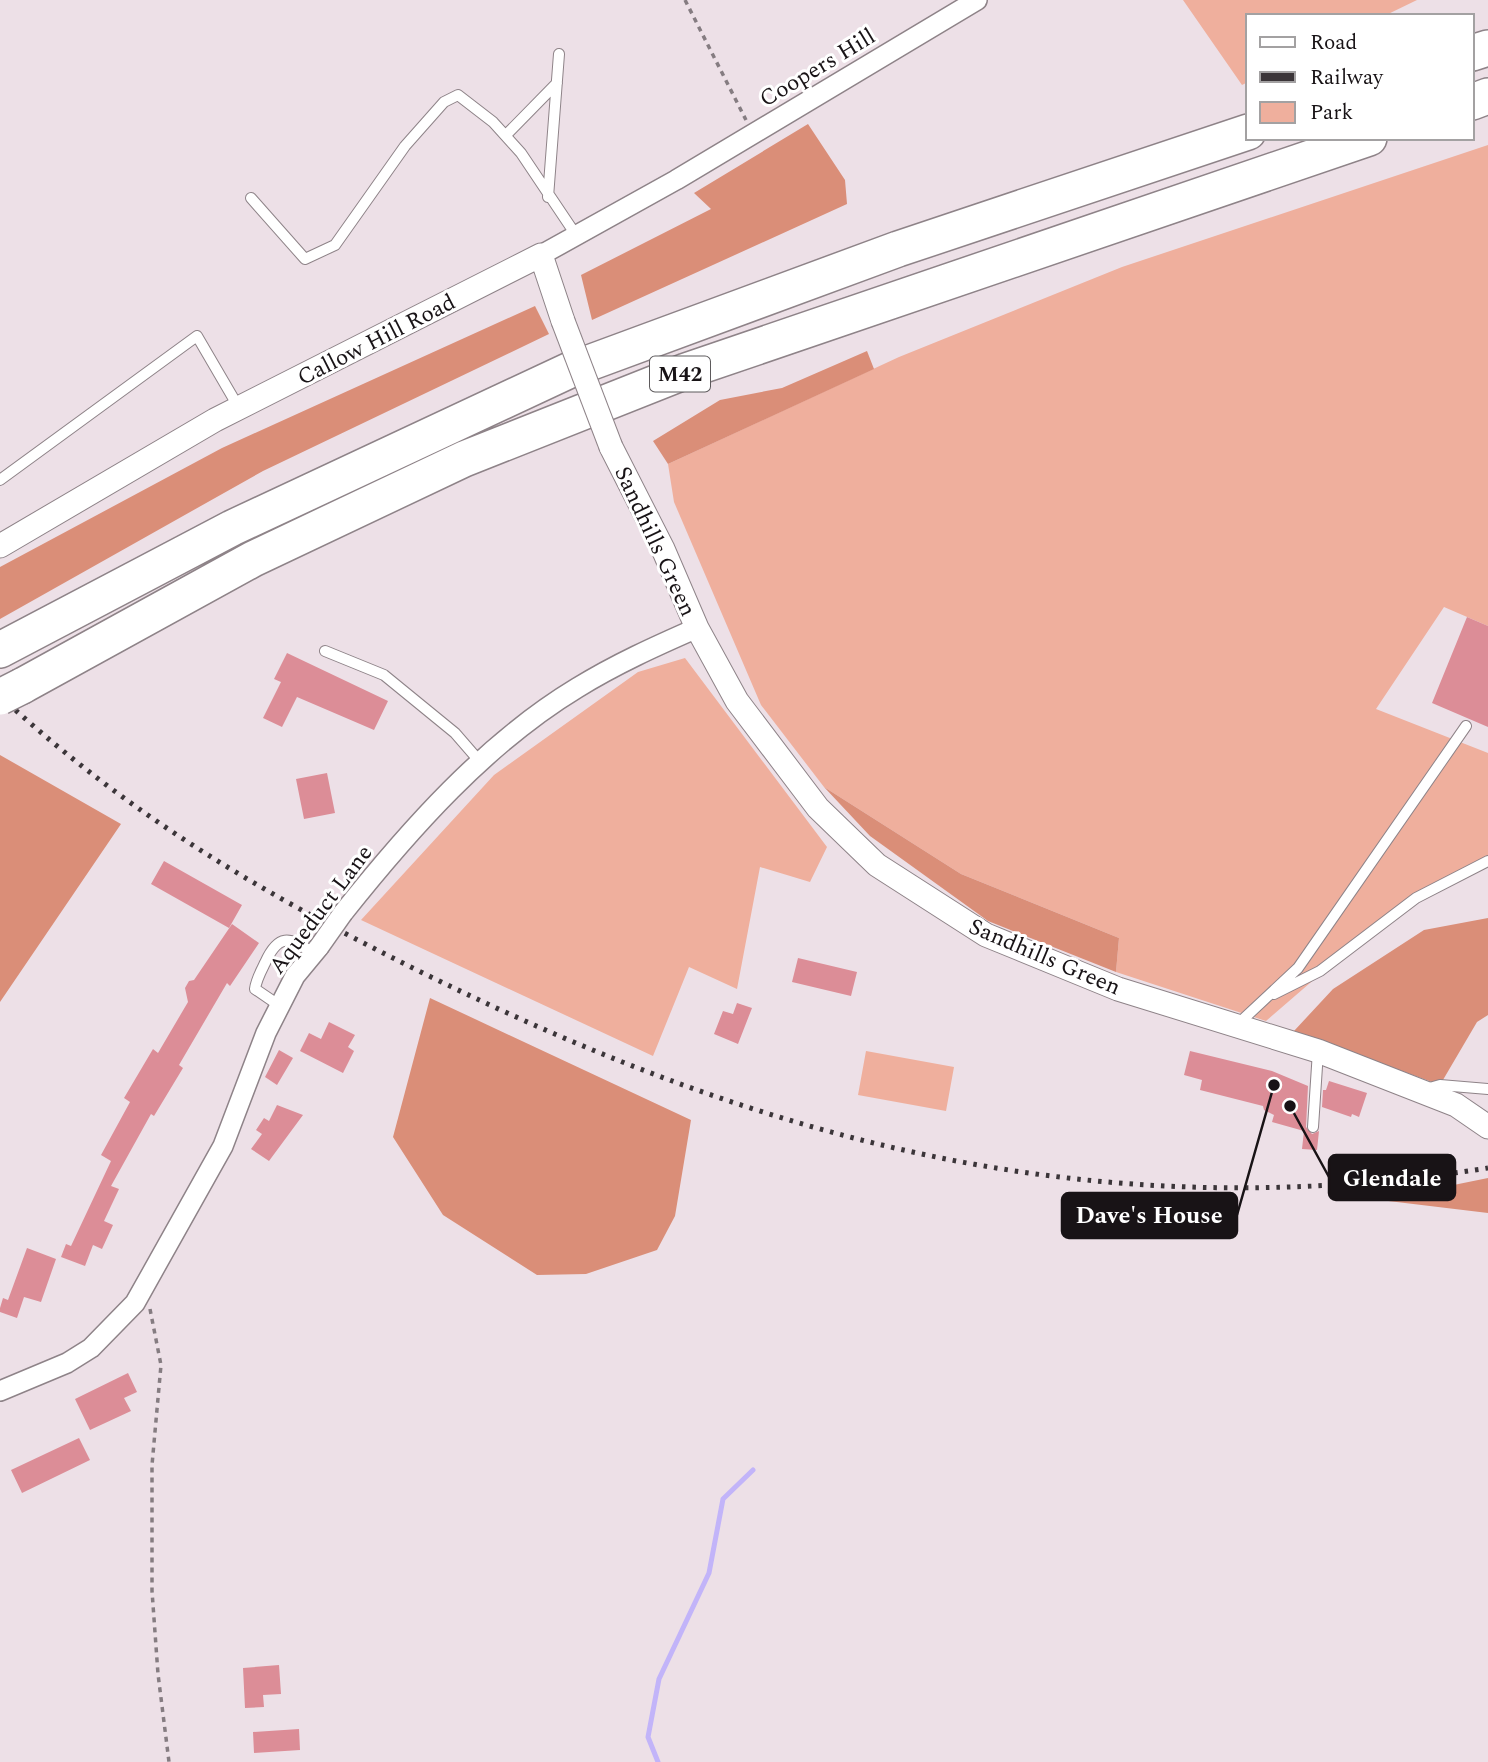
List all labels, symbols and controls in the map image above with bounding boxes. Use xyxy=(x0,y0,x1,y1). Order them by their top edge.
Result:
legend xyxy=(1246,14,1474,140)
street label: Coopers Hill xyxy=(753,20,883,117)
text: Road xyxy=(1310,27,1357,59)
text: Railway xyxy=(1310,62,1384,94)
text: Park xyxy=(1310,97,1354,129)
street label: Callow Hill Road xyxy=(291,285,462,395)
road number: M42 xyxy=(650,356,710,392)
street label: Sandhills Green xyxy=(604,461,705,623)
street label: Aqueduct Lane xyxy=(261,838,382,982)
street label: Sandhills Green xyxy=(963,910,1126,1005)
callout: Glendale xyxy=(1329,1155,1455,1200)
text: Glendale xyxy=(1343,1161,1441,1197)
callout: Dave's House xyxy=(1062,1193,1237,1238)
text: Dave's House xyxy=(1075,1198,1223,1234)

